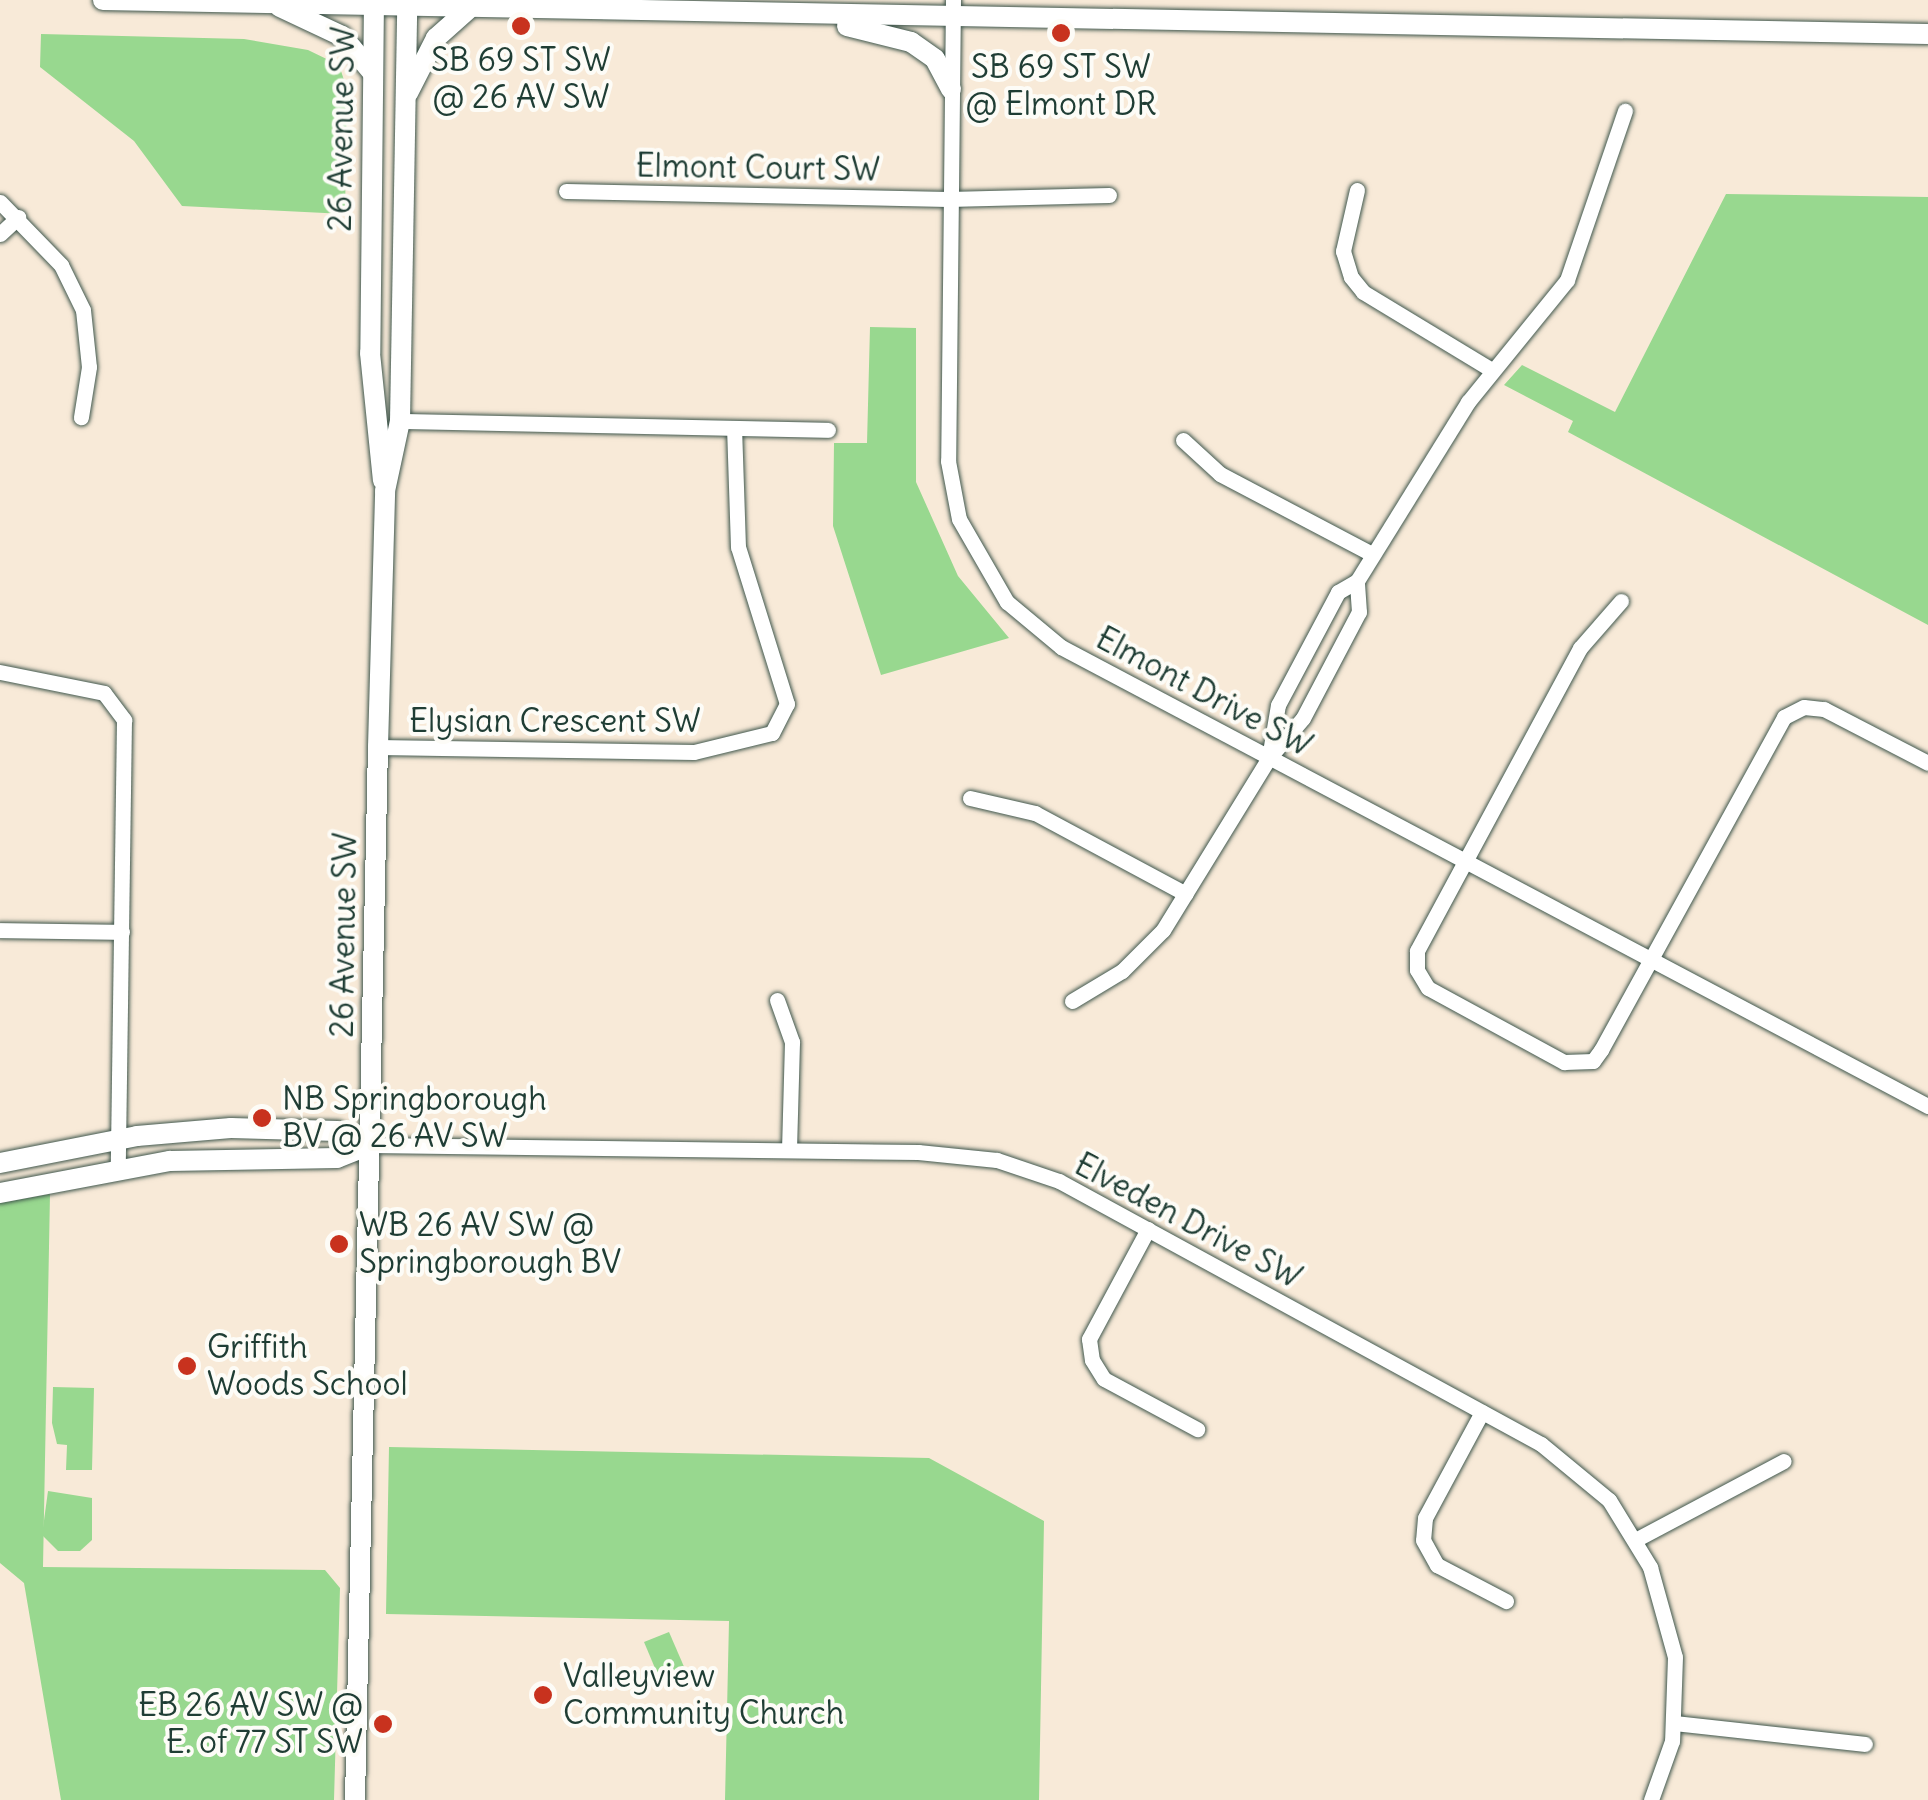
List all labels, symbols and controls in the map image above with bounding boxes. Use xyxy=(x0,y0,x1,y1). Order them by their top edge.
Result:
marker: SB 69 ST SW @ 26 AV SW xyxy=(510,15,532,37)
marker: SB 69 ST SW @ Elmont DR xyxy=(1050,22,1072,44)
street label: 26 Avenue SW xyxy=(321,26,363,232)
place label: SB 69 ST SW @ 26 AV SW xyxy=(431,42,611,117)
place label: SB 69 ST SW @ Elmont DR xyxy=(965,49,1157,124)
street label: Elmont Court SW xyxy=(635,147,881,189)
street label: Elmont Drive SW xyxy=(1090,619,1318,765)
street label: Elysian Crescent SW xyxy=(409,702,701,740)
street label: 26 Avenue SW xyxy=(323,832,365,1038)
place label: NB Springborough BV @ 26 AV SW xyxy=(282,1081,547,1156)
marker: NB Springborough BV @ 26 AV SW xyxy=(251,1107,273,1129)
street label: Elveden Drive SW xyxy=(1068,1145,1308,1297)
place label: WB 26 AV SW @ Springborough BV xyxy=(359,1207,621,1282)
marker: WB 26 AV SW @ Springborough BV xyxy=(328,1233,350,1255)
place label: Griffith Woods School xyxy=(207,1329,408,1404)
marker: Griffith Woods School xyxy=(176,1355,198,1377)
place label: Valleyview Community Church xyxy=(563,1658,844,1733)
marker: Valleyview Community Church xyxy=(532,1684,554,1706)
place label: EB 26 AV SW @ E. of 77 ST SW xyxy=(138,1687,363,1762)
marker: EB 26 AV SW @ E. of 77 ST SW xyxy=(372,1713,394,1735)

